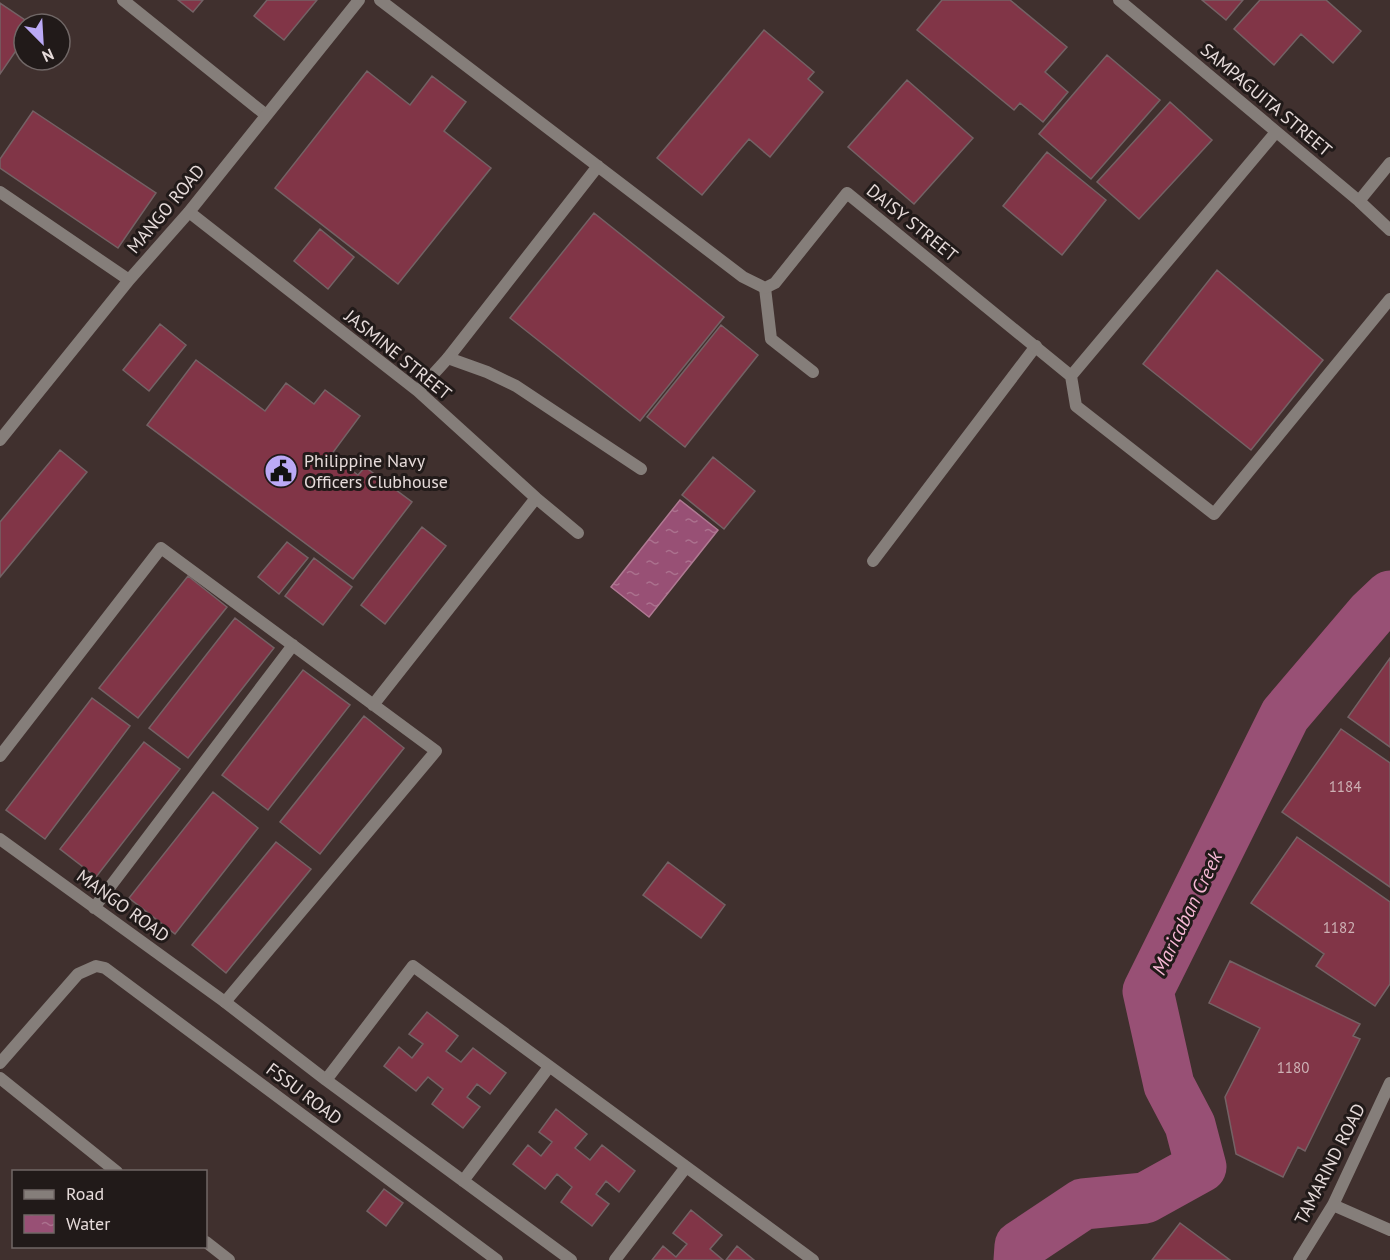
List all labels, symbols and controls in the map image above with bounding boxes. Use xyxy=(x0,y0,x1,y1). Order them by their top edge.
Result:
north arrow xyxy=(12,12,72,72)
street label: SAMPAGUITA STREET xyxy=(1196,38,1337,161)
text: N xyxy=(39,44,57,67)
street label: MANGO ROAD xyxy=(122,159,209,258)
street label: DAISY STREET xyxy=(862,179,963,266)
street label: JASMINE STREET xyxy=(339,304,456,405)
place label: Philippine Navy Officers Clubhouse xyxy=(304,449,448,493)
public building icon: Philippine Navy Officers Clubhouse xyxy=(263,453,299,489)
house number: 1184 xyxy=(1329,777,1361,796)
water label: Maricaban Creek xyxy=(1146,846,1229,979)
street label: MANGO ROAD xyxy=(72,864,174,947)
house number: 1182 xyxy=(1323,918,1355,937)
street label: FSSU ROAD xyxy=(262,1058,347,1130)
house number: 1180 xyxy=(1277,1058,1309,1077)
street label: TAMARIND ROAD xyxy=(1289,1099,1370,1228)
legend xyxy=(12,1170,207,1248)
text: Road xyxy=(66,1182,104,1205)
text: Water xyxy=(66,1212,110,1235)

